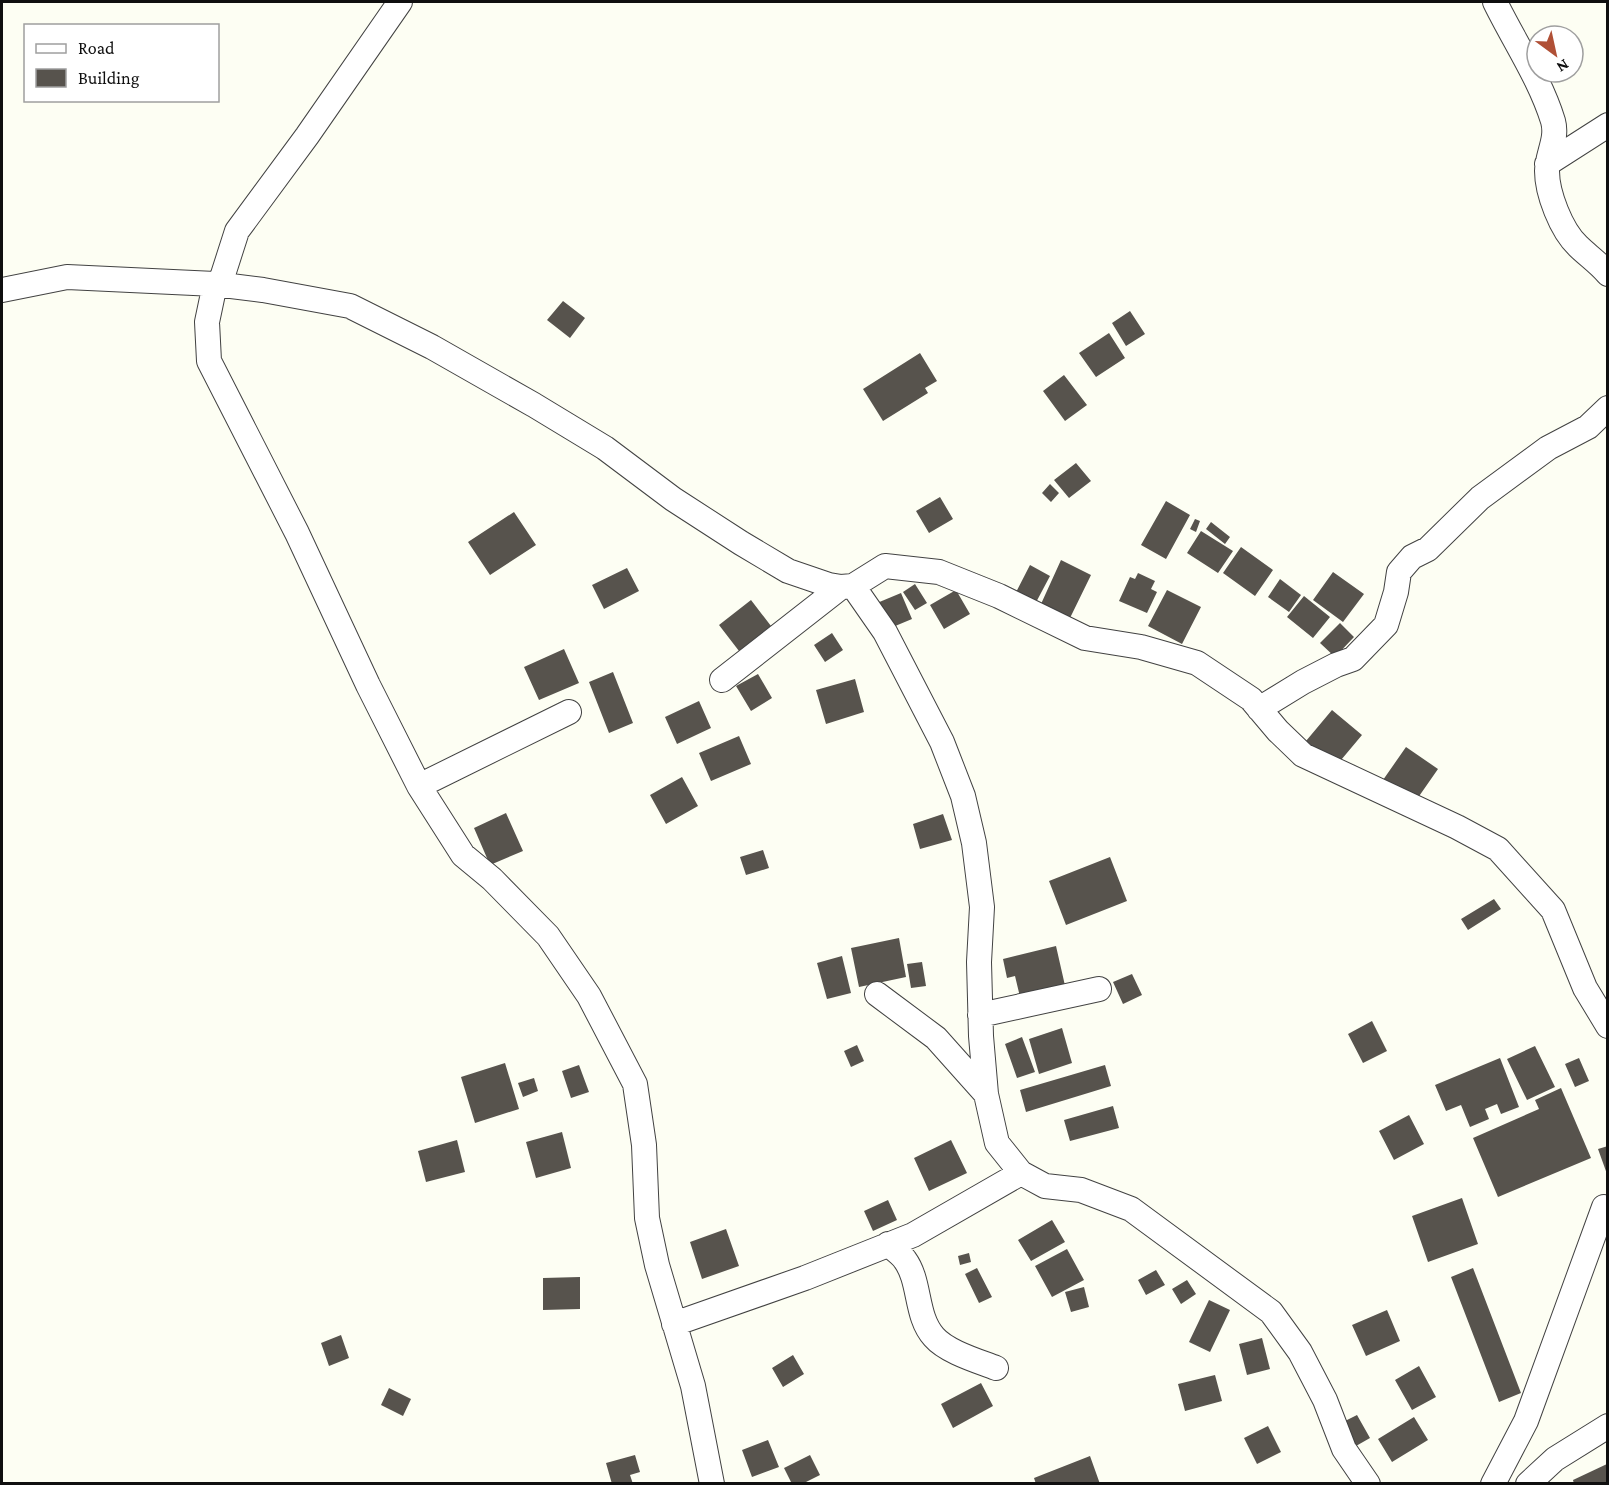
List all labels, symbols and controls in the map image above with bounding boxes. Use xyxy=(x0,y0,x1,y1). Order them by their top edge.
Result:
legend xyxy=(24,24,219,102)
north arrow xyxy=(1525,24,1585,84)
text: Road xyxy=(78,38,115,58)
text: N xyxy=(1554,56,1572,76)
text: Building xyxy=(78,68,140,88)

